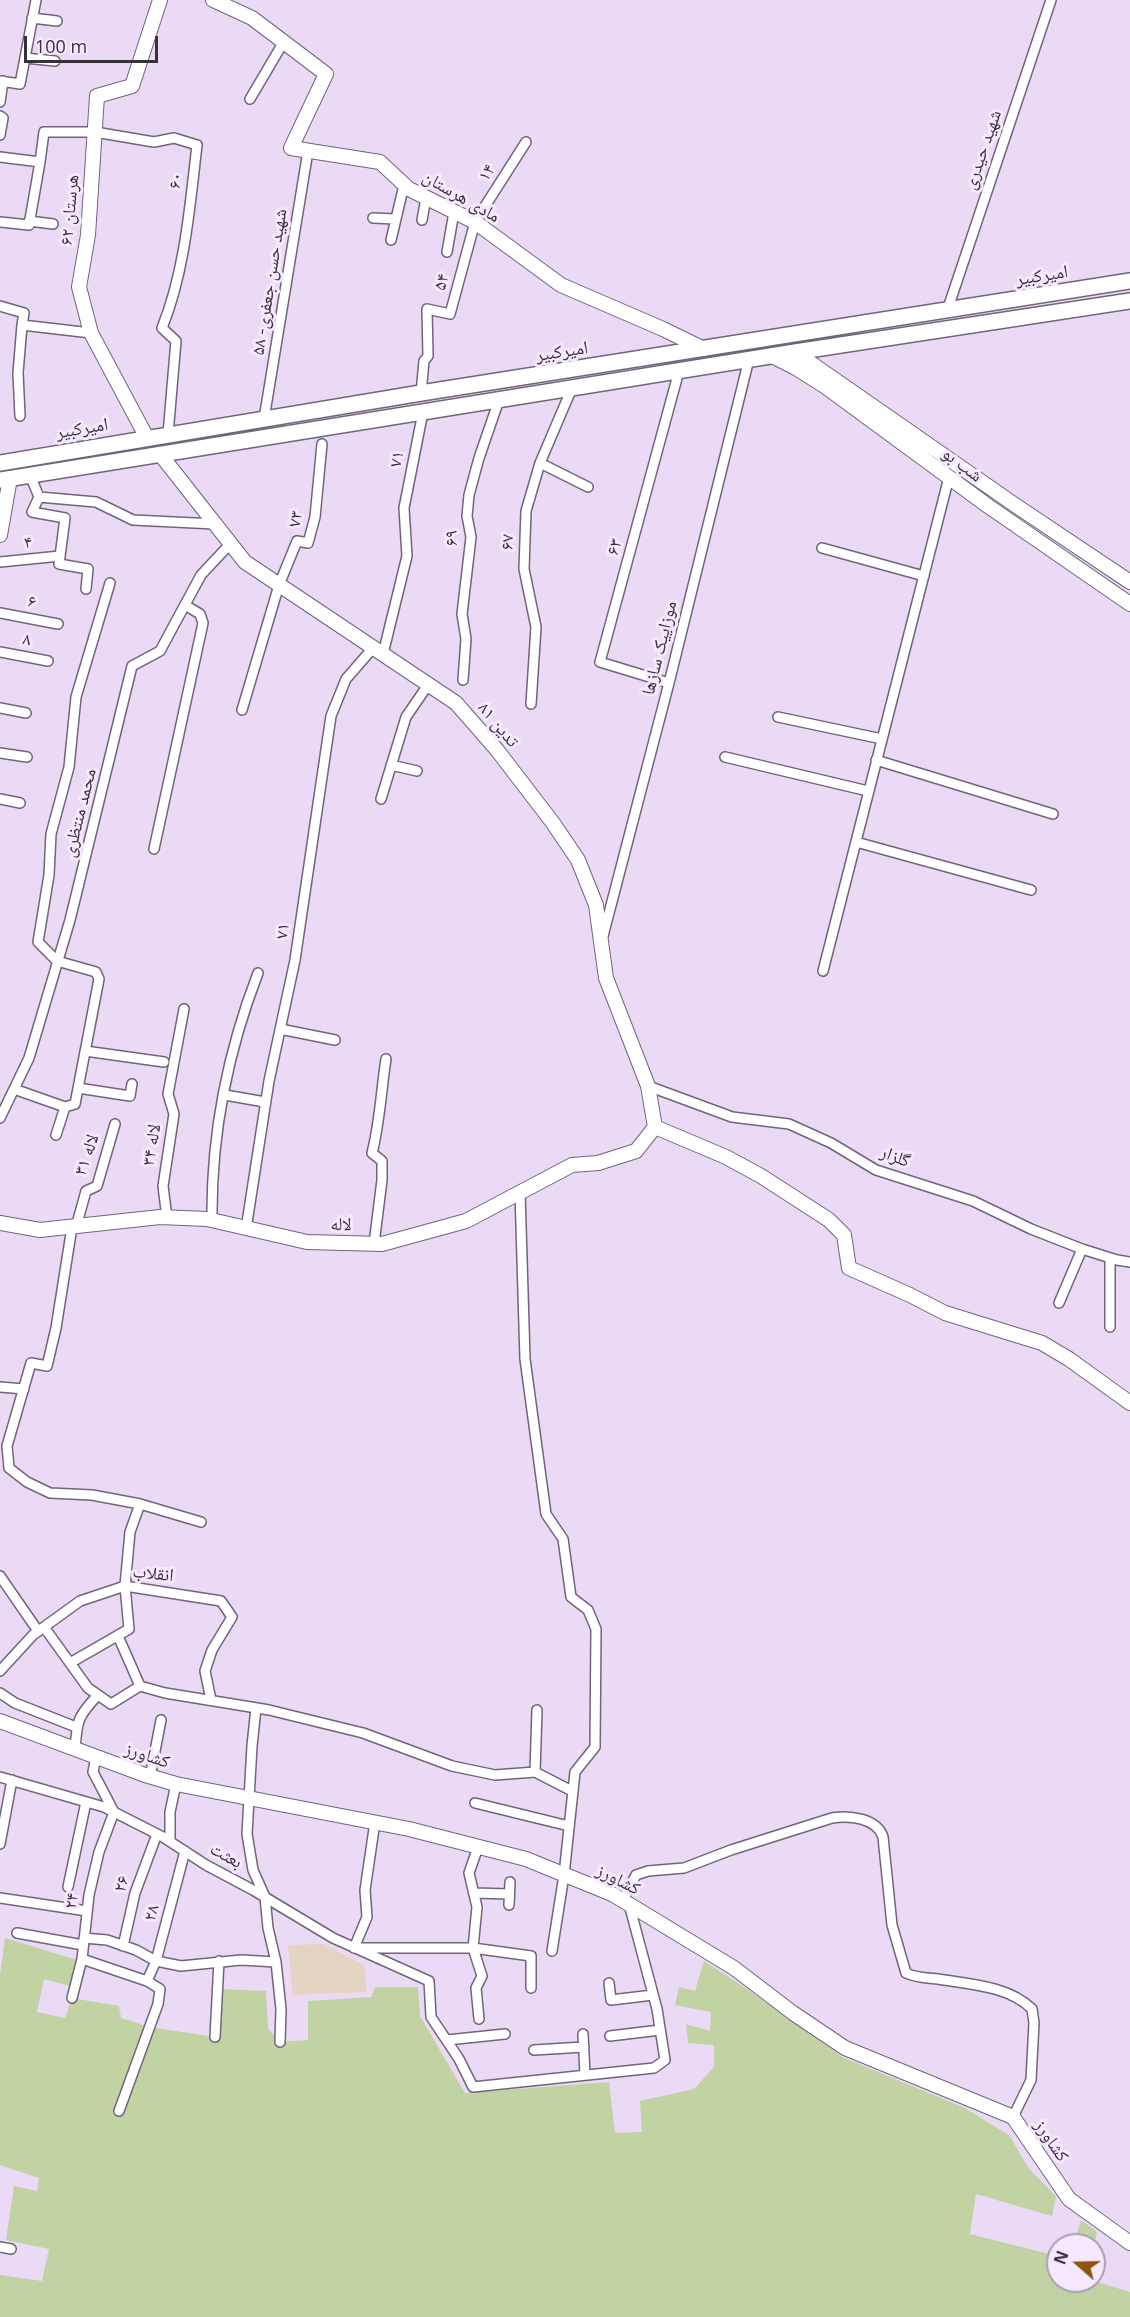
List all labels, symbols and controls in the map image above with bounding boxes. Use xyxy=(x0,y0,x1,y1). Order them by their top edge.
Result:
scale bar xyxy=(27,24,160,62)
text: 100 m xyxy=(35,34,87,58)
street label: شهيد حیدری xyxy=(959,107,1007,193)
street label: ۱۴ xyxy=(474,160,500,186)
street label: مادی هرستان xyxy=(418,166,504,228)
street label: ۶۰ xyxy=(164,172,188,190)
street label: هرستان ۶۲ xyxy=(56,174,84,246)
street label: شهید حسن جعفری- ۵۸ xyxy=(248,207,292,357)
street label: امیرکبیر xyxy=(1014,261,1070,291)
street label: ۵۴ xyxy=(429,271,455,293)
street label: امیرکبیر xyxy=(534,337,590,367)
street label: امیرکبیر xyxy=(54,414,110,444)
street label: شب بو xyxy=(938,443,986,487)
street label: ۷۱ xyxy=(385,449,409,469)
street label: ۷۳ xyxy=(284,509,308,529)
street label: ۶۹ xyxy=(441,530,463,546)
street label: ۴ xyxy=(23,532,33,554)
street label: ۶۷ xyxy=(497,534,519,550)
street label: ۶۳ xyxy=(602,536,628,558)
street label: ۶ xyxy=(26,591,38,613)
street label: موزاییک سازها xyxy=(638,599,682,697)
street label: ۸ xyxy=(21,629,33,651)
street label: تدین ۸۱ xyxy=(473,698,523,752)
street label: محمد منتظری xyxy=(59,766,101,860)
street label: ۷۱ xyxy=(271,921,295,941)
street label: لاله ۳۴ xyxy=(138,1123,166,1167)
street label: لاله ۳۱ xyxy=(70,1132,104,1178)
street label: گلزار xyxy=(877,1141,913,1173)
street label: لاله xyxy=(330,1214,352,1236)
street label: انقلاب xyxy=(131,1561,175,1587)
street label: کشاورز xyxy=(122,1739,172,1773)
street label: بعثت xyxy=(206,1838,246,1874)
street label: کشاورز xyxy=(592,1860,644,1900)
street label: ۲۶ xyxy=(109,1873,135,1895)
street label: ۲۴ xyxy=(60,1891,84,1911)
street label: ۲۸ xyxy=(139,1902,165,1924)
street label: کشاورز xyxy=(1029,2116,1073,2166)
north arrow xyxy=(1046,2233,1106,2293)
text: N xyxy=(1048,2248,1074,2267)

